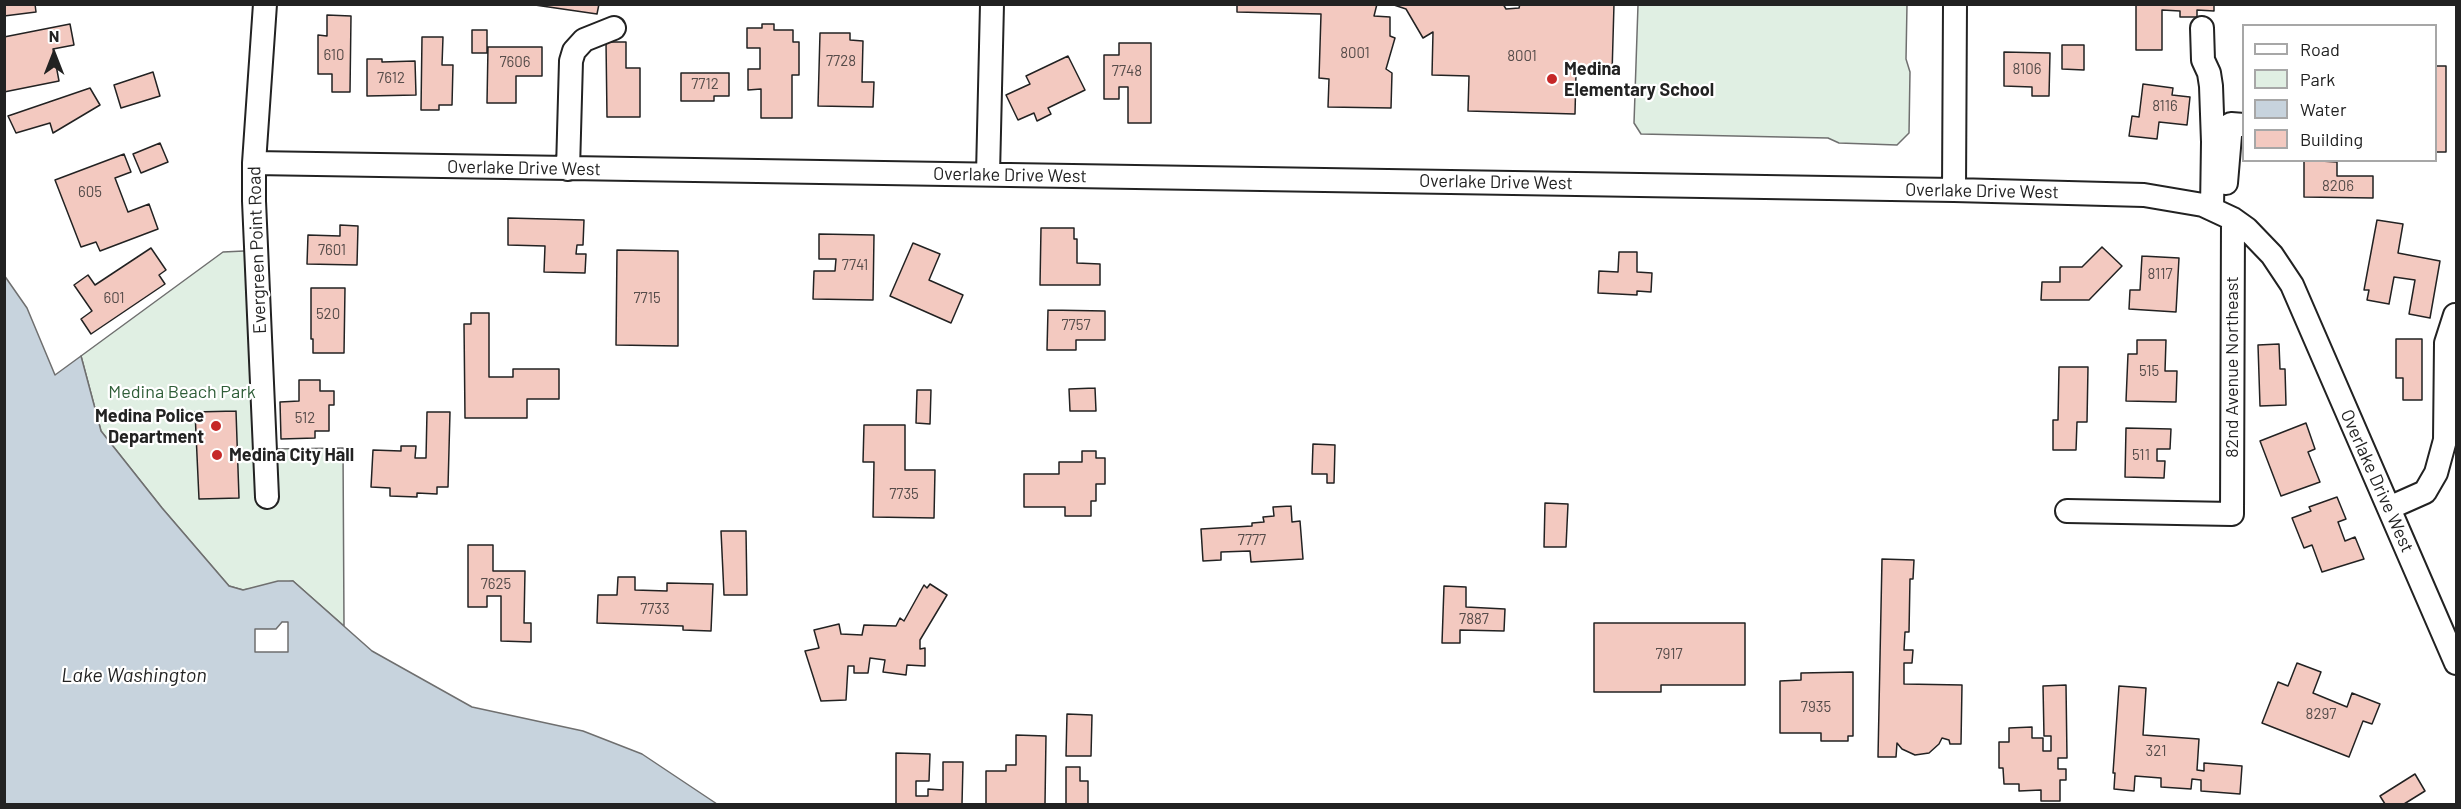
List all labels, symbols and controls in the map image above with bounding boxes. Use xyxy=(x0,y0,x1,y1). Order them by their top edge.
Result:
north arrow xyxy=(24,24,84,84)
legend xyxy=(2242,24,2437,162)
text: N xyxy=(49,26,59,45)
text: Road xyxy=(2300,38,2340,60)
house number: 8001 xyxy=(1340,44,1370,62)
house number: 610 xyxy=(323,46,345,64)
house number: 8001 xyxy=(1507,47,1537,65)
house number: 7728 xyxy=(826,52,856,70)
house number: 7606 xyxy=(499,53,531,71)
place label: Medina Elementary School xyxy=(1564,58,1714,100)
house number: 8106 xyxy=(2013,60,2041,78)
house number: 7748 xyxy=(1112,62,1142,80)
text: Park xyxy=(2300,68,2335,90)
house number: 7612 xyxy=(377,69,405,87)
marker: Medina Elementary School xyxy=(1545,72,1559,86)
house number: 7712 xyxy=(691,75,719,93)
house number: 8116 xyxy=(2152,97,2178,115)
text: Water xyxy=(2300,98,2347,120)
text: Building xyxy=(2300,128,2363,150)
street label: Overlake Drive West xyxy=(447,156,601,180)
street label: Overlake Drive West xyxy=(933,163,1087,187)
street label: Evergreen Point Road xyxy=(243,166,271,334)
street label: Overlake Drive West xyxy=(1419,170,1573,194)
house number: 8206 xyxy=(2322,177,2354,195)
street label: Overlake Drive West xyxy=(1905,179,2059,203)
house number: 605 xyxy=(78,183,102,201)
house number: 7601 xyxy=(318,241,346,259)
house number: 7741 xyxy=(842,256,868,274)
house number: 8117 xyxy=(2147,265,2173,283)
street label: 82nd Avenue Northeast xyxy=(2221,276,2243,458)
house number: 601 xyxy=(103,289,125,307)
house number: 7715 xyxy=(633,289,661,307)
house number: 520 xyxy=(316,305,340,323)
house number: 7757 xyxy=(1062,316,1090,334)
house number: 515 xyxy=(2139,362,2159,380)
park label: Medina Beach Park xyxy=(108,381,256,403)
place label: Medina Police Department xyxy=(95,405,204,448)
street label: Overlake Drive West xyxy=(2336,406,2418,556)
house number: 512 xyxy=(295,409,315,427)
marker: Medina Police Department xyxy=(209,419,223,433)
place label: Medina City Hall xyxy=(229,444,354,466)
house number: 511 xyxy=(2132,446,2150,464)
marker: Medina City Hall xyxy=(210,448,224,462)
house number: 7735 xyxy=(889,485,919,503)
house number: 7777 xyxy=(1238,531,1266,549)
house number: 7625 xyxy=(481,575,511,593)
house number: 7733 xyxy=(640,600,670,618)
house number: 7887 xyxy=(1459,610,1489,628)
house number: 7917 xyxy=(1656,645,1682,663)
water label: Lake Washington xyxy=(61,663,207,687)
house number: 7935 xyxy=(1801,698,1831,716)
house number: 8297 xyxy=(2306,705,2336,723)
house number: 321 xyxy=(2146,742,2166,760)

